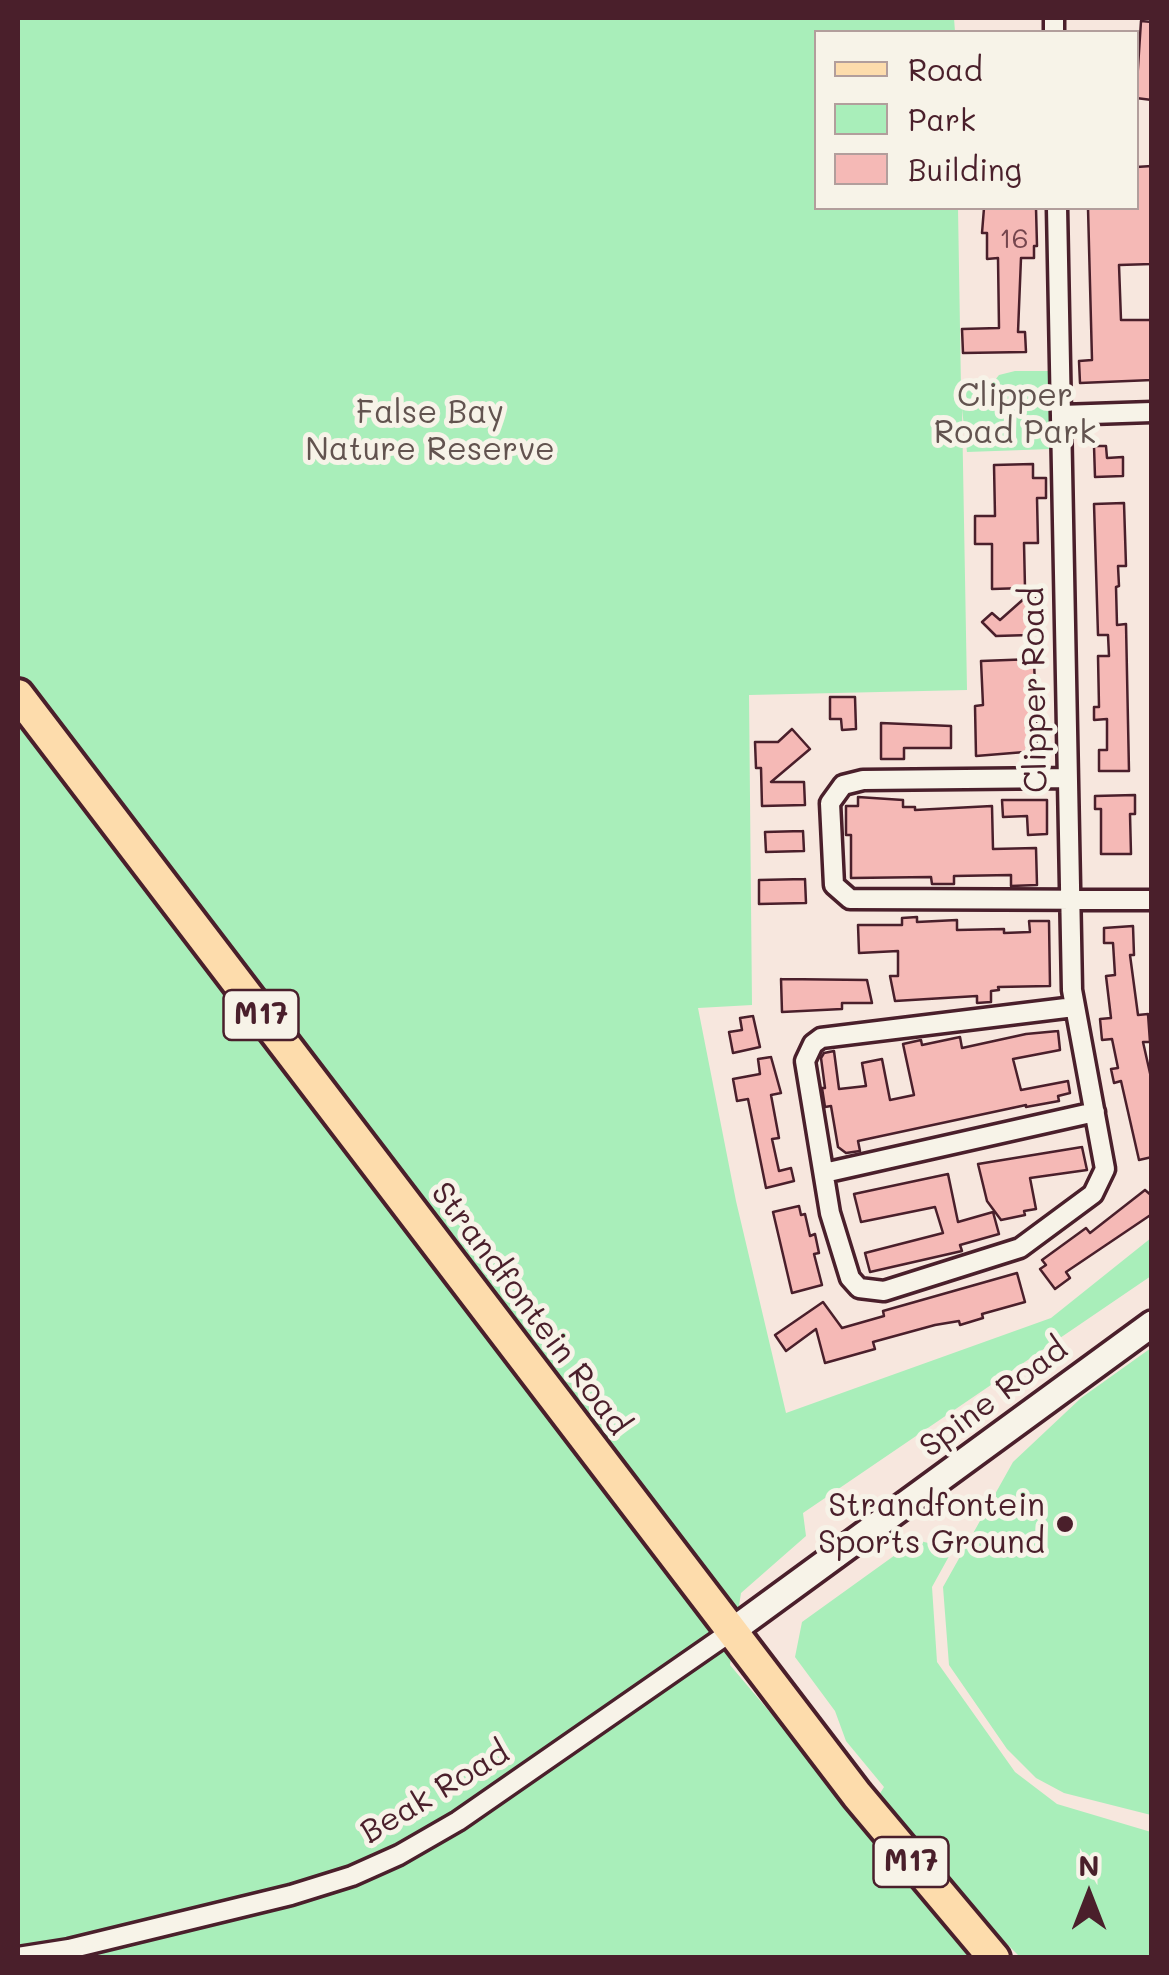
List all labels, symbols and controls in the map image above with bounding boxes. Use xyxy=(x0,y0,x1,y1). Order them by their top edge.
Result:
legend xyxy=(814,30,1139,210)
text: Road xyxy=(908,49,983,89)
text: Park xyxy=(908,99,976,139)
text: Building xyxy=(908,149,1022,189)
house number: 16 xyxy=(999,222,1029,256)
park label: Clipper Road Park xyxy=(934,377,1096,452)
park label: False Bay Nature Reserve xyxy=(305,394,555,469)
street label: Clipper Road xyxy=(1014,587,1056,793)
road number: M17 xyxy=(224,990,298,1040)
street label: Strandfontein Road xyxy=(422,1175,638,1443)
street label: Spine Road xyxy=(913,1330,1075,1466)
place label: Strandfontein Sports Ground xyxy=(818,1487,1045,1562)
marker: Strandfontein Sports Ground xyxy=(1054,1513,1076,1535)
street label: Beak Road xyxy=(354,1734,516,1852)
road number: M17 xyxy=(874,1837,948,1887)
north arrow xyxy=(1039,1845,1139,1945)
text: N xyxy=(1078,1847,1100,1883)

